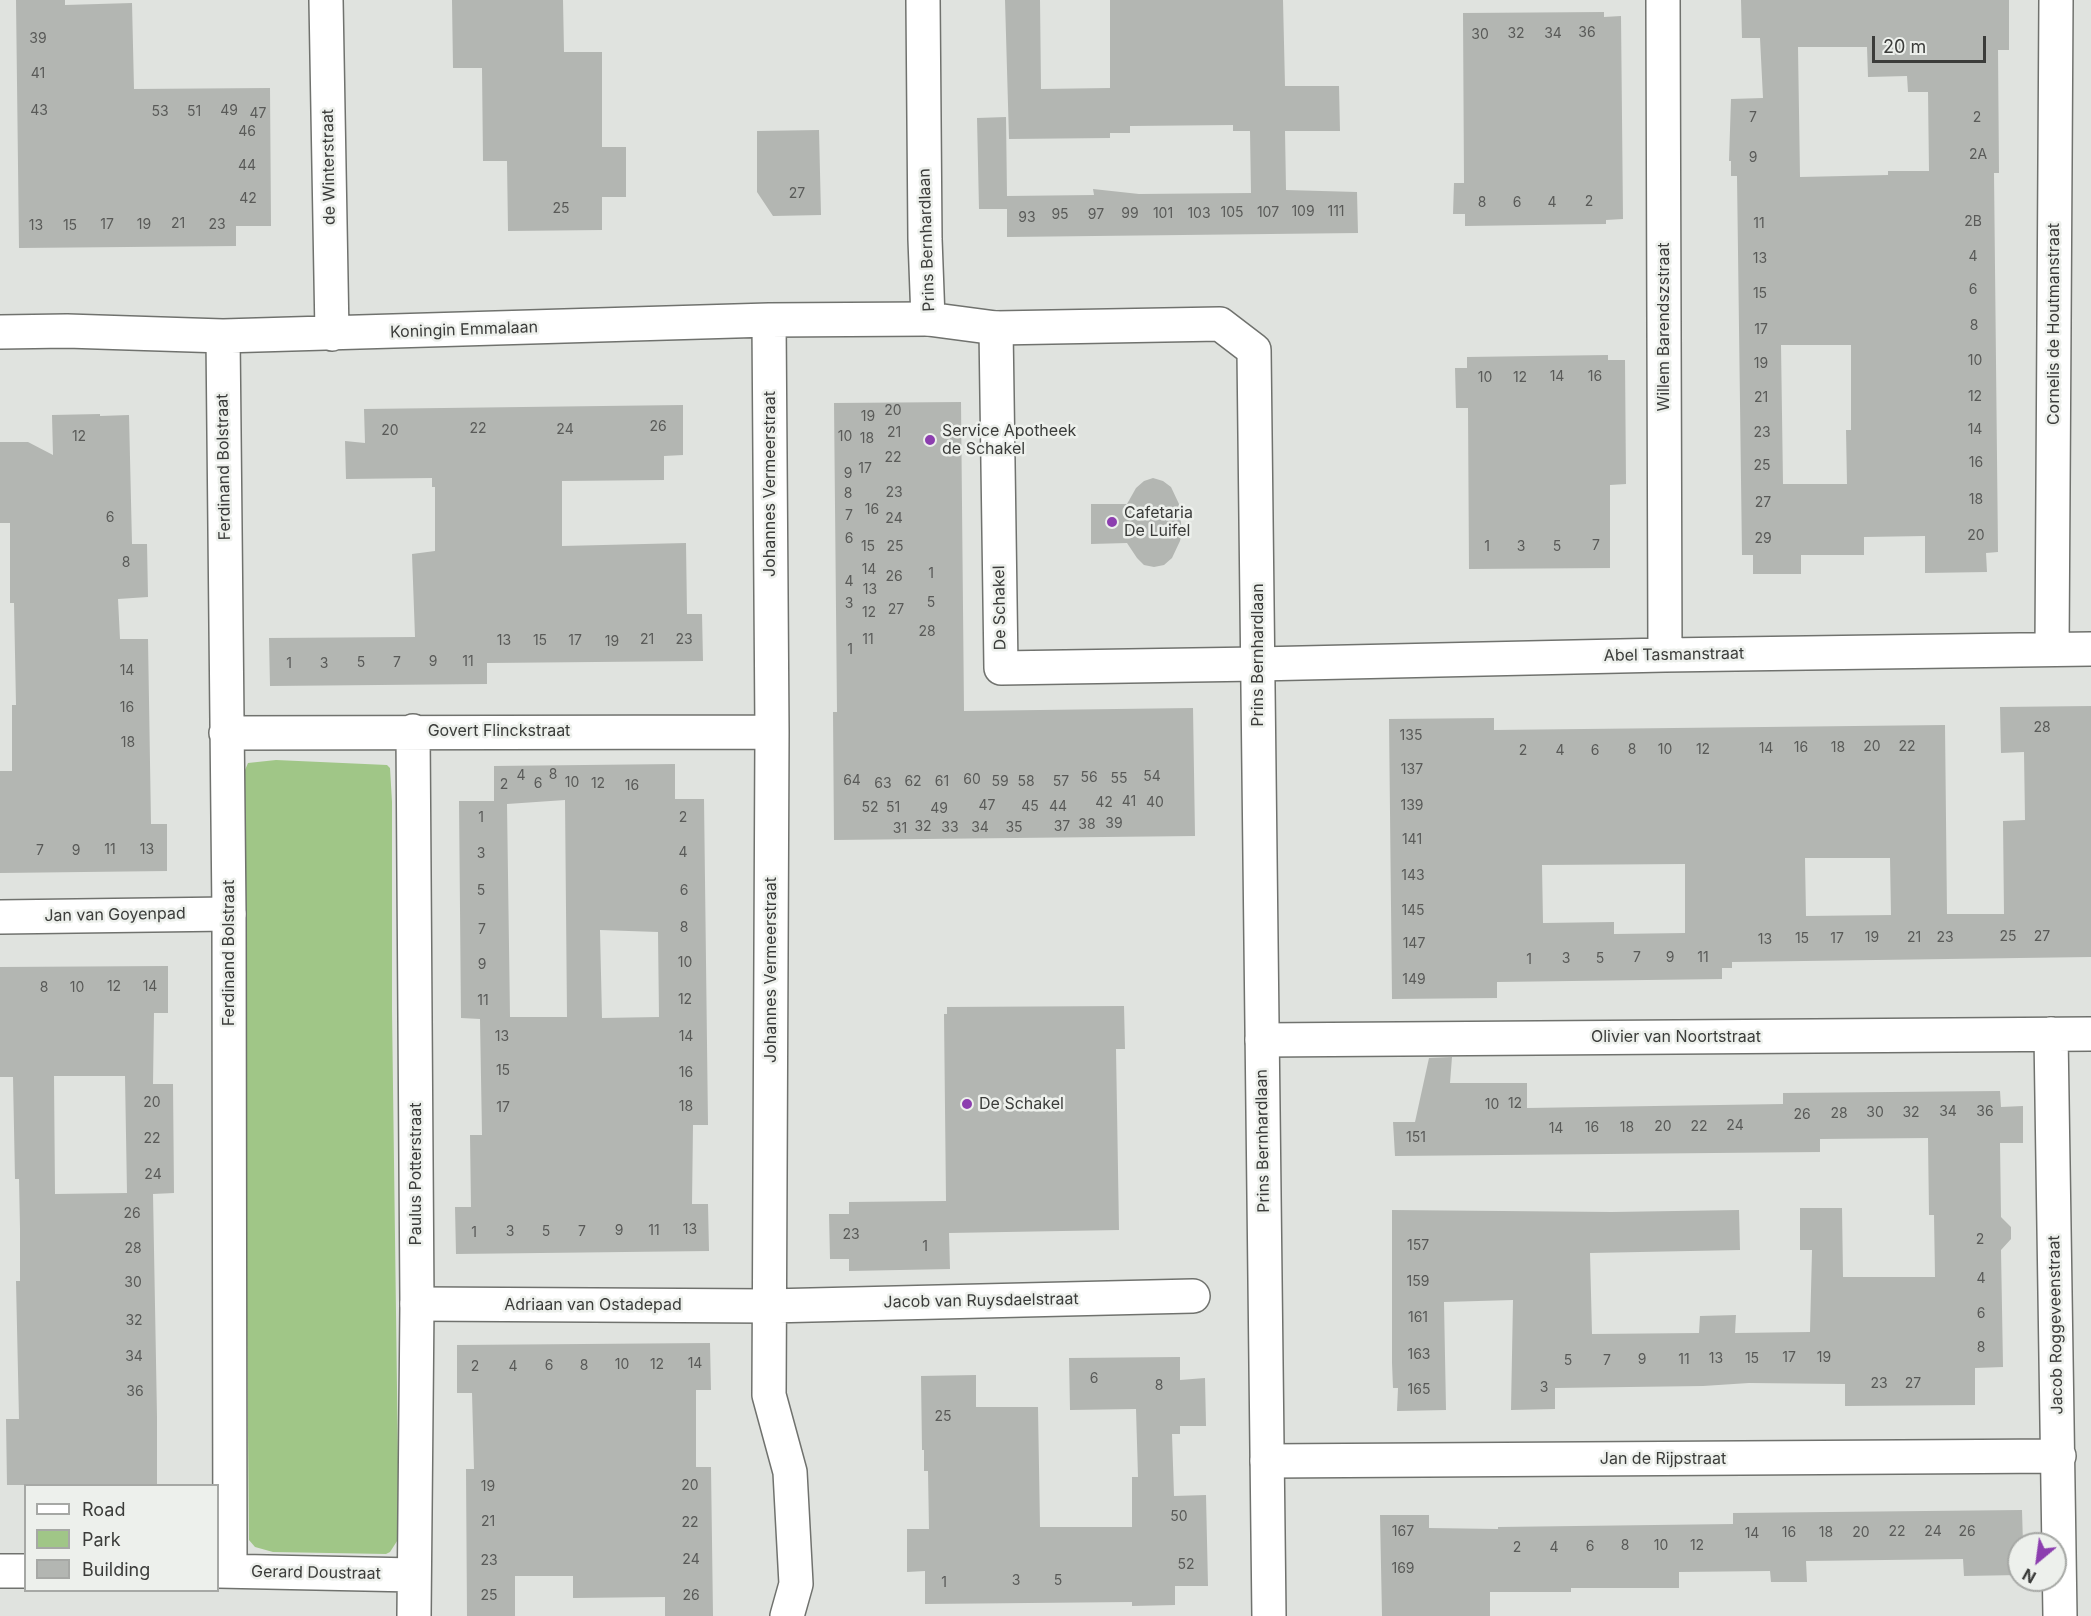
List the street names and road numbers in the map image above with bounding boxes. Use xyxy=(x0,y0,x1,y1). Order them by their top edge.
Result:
street label: de Winterstraat xyxy=(318,109,340,225)
street label: Prins Bernhardlaan xyxy=(915,168,939,312)
street label: Cornelis de Houtmanstraat xyxy=(2044,223,2064,425)
street label: Willem Barendszstraat xyxy=(1654,242,1674,412)
street label: Koningin Emmalaan xyxy=(390,318,538,342)
street label: Johannes Vermeerstraat xyxy=(760,391,780,577)
street label: Ferdinand Bolstraat xyxy=(213,394,235,540)
street label: De Schakel xyxy=(990,565,1010,651)
street label: Prins Bernhardlaan xyxy=(1248,583,1268,727)
street label: Abel Tasmanstraat xyxy=(1604,644,1744,666)
street label: Govert Flinckstraat xyxy=(428,721,570,741)
street label: Johannes Vermeerstraat xyxy=(761,877,781,1063)
street label: Ferdinand Bolstraat xyxy=(219,880,239,1026)
street label: Jan van Goyenpad xyxy=(44,904,186,926)
street label: Olivier van Noortstraat xyxy=(1591,1027,1761,1047)
street label: Prins Bernhardlaan xyxy=(1252,1069,1274,1213)
street label: Paulus Potterstraat xyxy=(406,1103,426,1245)
street label: Jacob Roggeveenstraat xyxy=(2045,1235,2067,1415)
street label: Jacob van Ruysdaelstraat xyxy=(883,1290,1079,1312)
street label: Adriaan van Ostadepad xyxy=(504,1295,682,1315)
street label: Jan de Rijpstraat xyxy=(1600,1449,1726,1469)
street label: Gerard Doustraat xyxy=(251,1562,381,1584)

